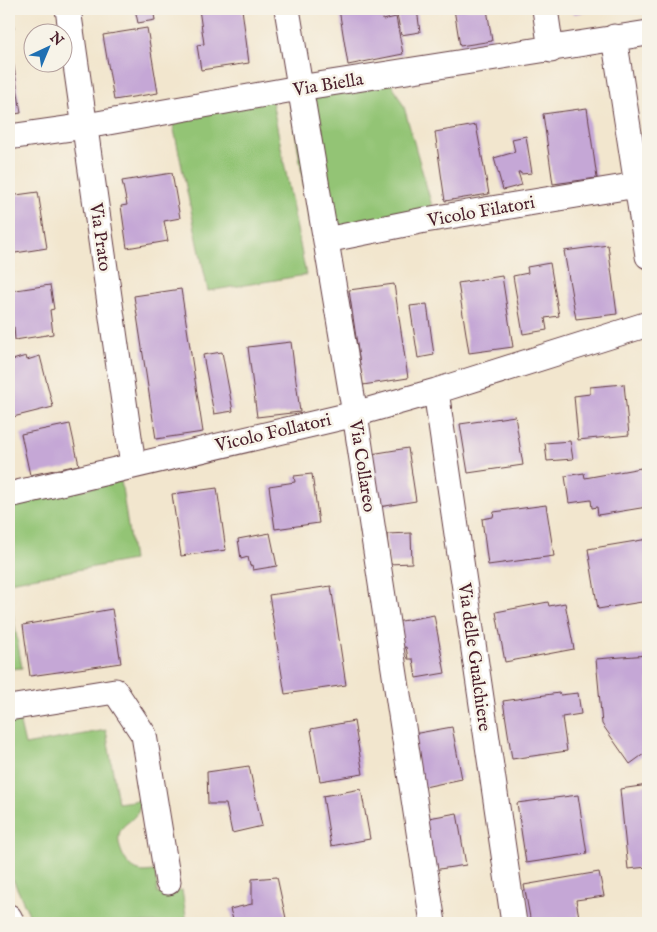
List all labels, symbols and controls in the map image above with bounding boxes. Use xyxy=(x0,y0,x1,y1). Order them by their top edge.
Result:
north arrow xyxy=(22,22,72,72)
text: N xyxy=(45,28,67,50)
street label: Via Biella xyxy=(290,69,365,103)
street label: Vicolo Filatori xyxy=(425,192,537,233)
street label: Via Prato xyxy=(83,200,116,273)
street label: Vicolo Follatori xyxy=(212,409,334,458)
street label: Via Collareo xyxy=(343,418,380,514)
street label: Via delle Gualchiere xyxy=(452,581,495,733)

